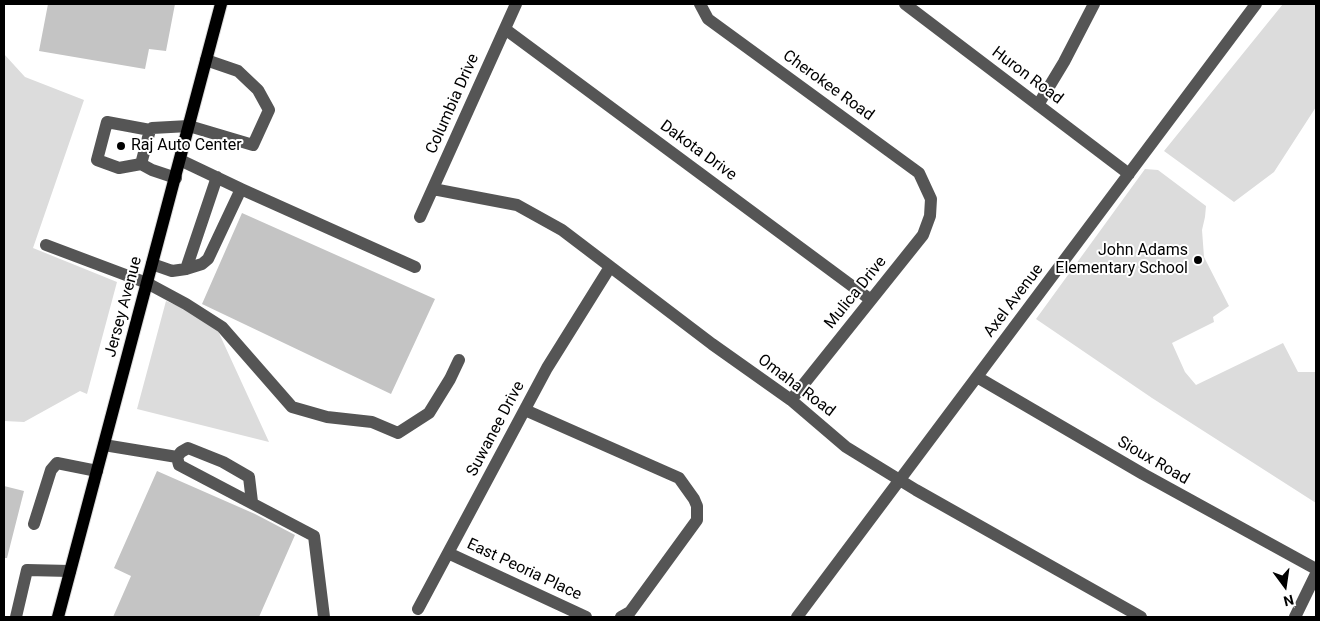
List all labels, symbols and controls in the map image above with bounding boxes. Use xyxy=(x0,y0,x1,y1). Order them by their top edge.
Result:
street label: Huron Road xyxy=(988,43,1066,109)
street label: Cherokee Road xyxy=(779,47,877,125)
street label: Columbia Drive xyxy=(422,51,484,157)
street label: Dakota Drive xyxy=(656,117,740,185)
place label: Raj Auto Center xyxy=(131,136,242,156)
marker: Raj Auto Center xyxy=(115,140,127,152)
place label: John Adams Elementary School xyxy=(1055,241,1188,279)
street label: Mulica Drive xyxy=(821,253,891,333)
marker: John Adams Elementary School xyxy=(1192,254,1204,266)
street label: Jersey Avenue xyxy=(101,255,147,359)
street label: Axel Avenue xyxy=(980,261,1048,341)
street label: Omaha Road xyxy=(754,351,838,421)
street label: Suwanee Drive xyxy=(463,378,529,480)
street label: Sioux Road xyxy=(1114,433,1192,489)
street label: East Peoria Place xyxy=(464,535,584,605)
north arrow xyxy=(1260,561,1310,611)
text: N xyxy=(1282,592,1295,610)

